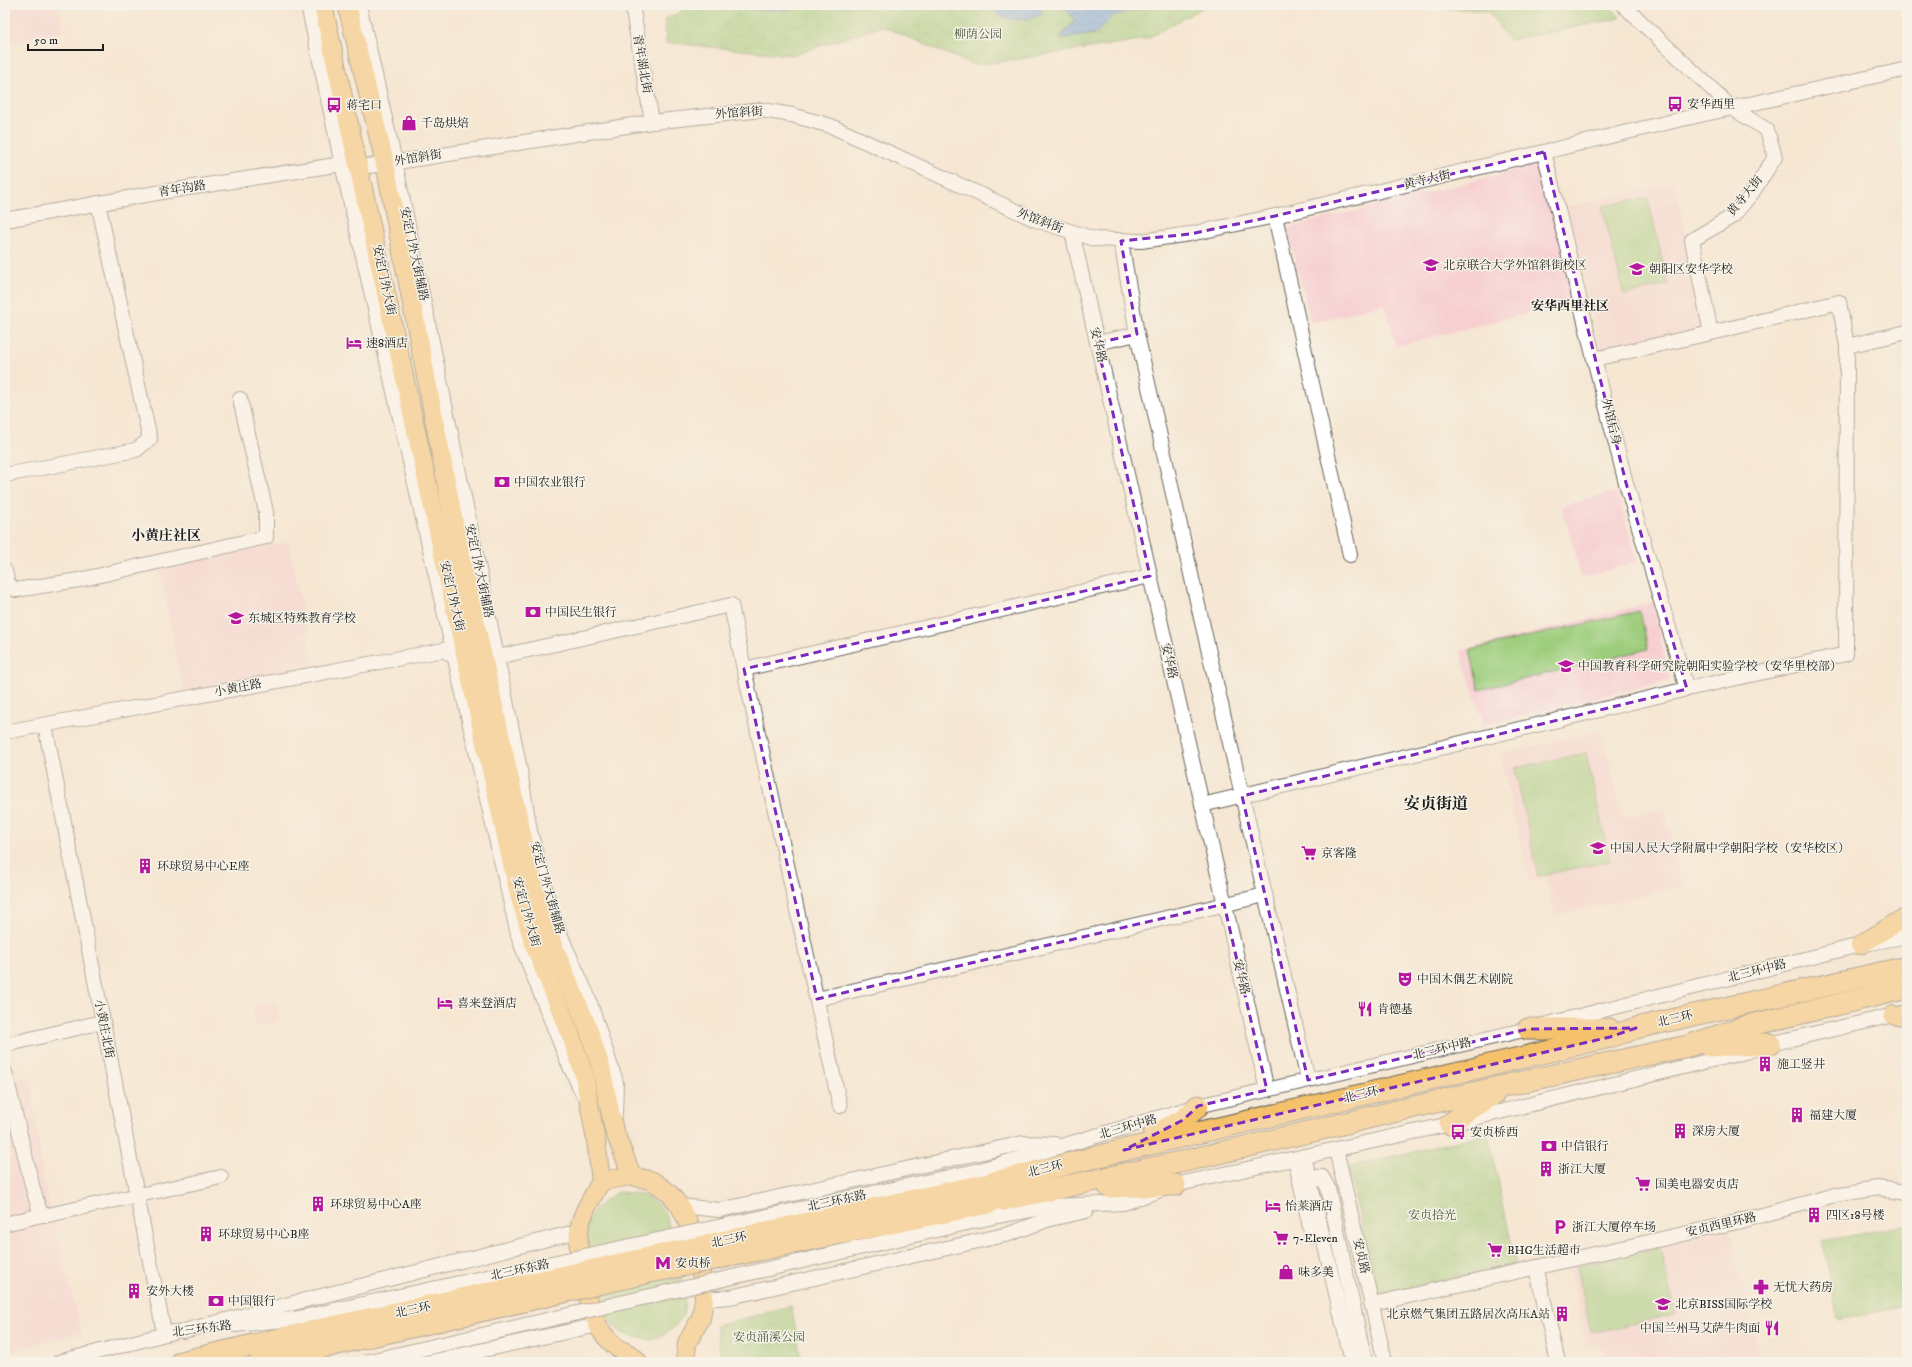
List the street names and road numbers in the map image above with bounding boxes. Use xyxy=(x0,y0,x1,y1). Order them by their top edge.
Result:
street label: 青年湖北街 xyxy=(629,33,655,96)
street label: 外馆斜街 xyxy=(715,104,764,122)
street label: 外馆斜街 xyxy=(393,147,444,169)
street label: 黄寺大街 xyxy=(1402,167,1453,193)
street label: 黄寺大街 xyxy=(1724,172,1767,219)
street label: 青年沟路 xyxy=(157,178,207,200)
street label: 安定门外大街辅路 xyxy=(397,205,431,303)
street label: 外馆斜街 xyxy=(1015,205,1066,237)
street label: 安定门外大街 xyxy=(369,243,399,318)
street label: 安华路 xyxy=(1087,326,1109,364)
street label: 外馆后身 xyxy=(1598,397,1624,447)
street label: 安定门外大街辅路 xyxy=(462,522,496,620)
street label: 安定门外大街 xyxy=(437,559,468,634)
street label: 安华路 xyxy=(1158,642,1180,680)
street label: 小黄庄路 xyxy=(213,676,263,700)
street label: 安定门外大街辅路 xyxy=(527,840,567,936)
street label: 安定门外大街 xyxy=(509,875,543,949)
street label: 北三环中路 xyxy=(1726,956,1788,986)
street label: 安华路 xyxy=(1230,958,1252,996)
street label: 小黄庄北街 xyxy=(91,998,117,1061)
street label: 北三环 xyxy=(1656,1008,1694,1030)
street label: 北三环中路 xyxy=(1411,1035,1473,1063)
street label: 北三环 xyxy=(1342,1084,1380,1106)
street label: 北三环中路 xyxy=(1097,1112,1159,1142)
street label: 北三环 xyxy=(1026,1157,1064,1181)
street label: 北三环东路 xyxy=(806,1187,868,1215)
street label: 安贞西里环路 xyxy=(1684,1210,1758,1240)
street label: 北三环 xyxy=(710,1229,748,1251)
street label: 安贞路 xyxy=(1350,1237,1372,1275)
street label: 北三环东路 xyxy=(489,1256,551,1284)
street label: 北三环 xyxy=(394,1299,432,1321)
street label: 北三环东路 xyxy=(171,1318,233,1340)

